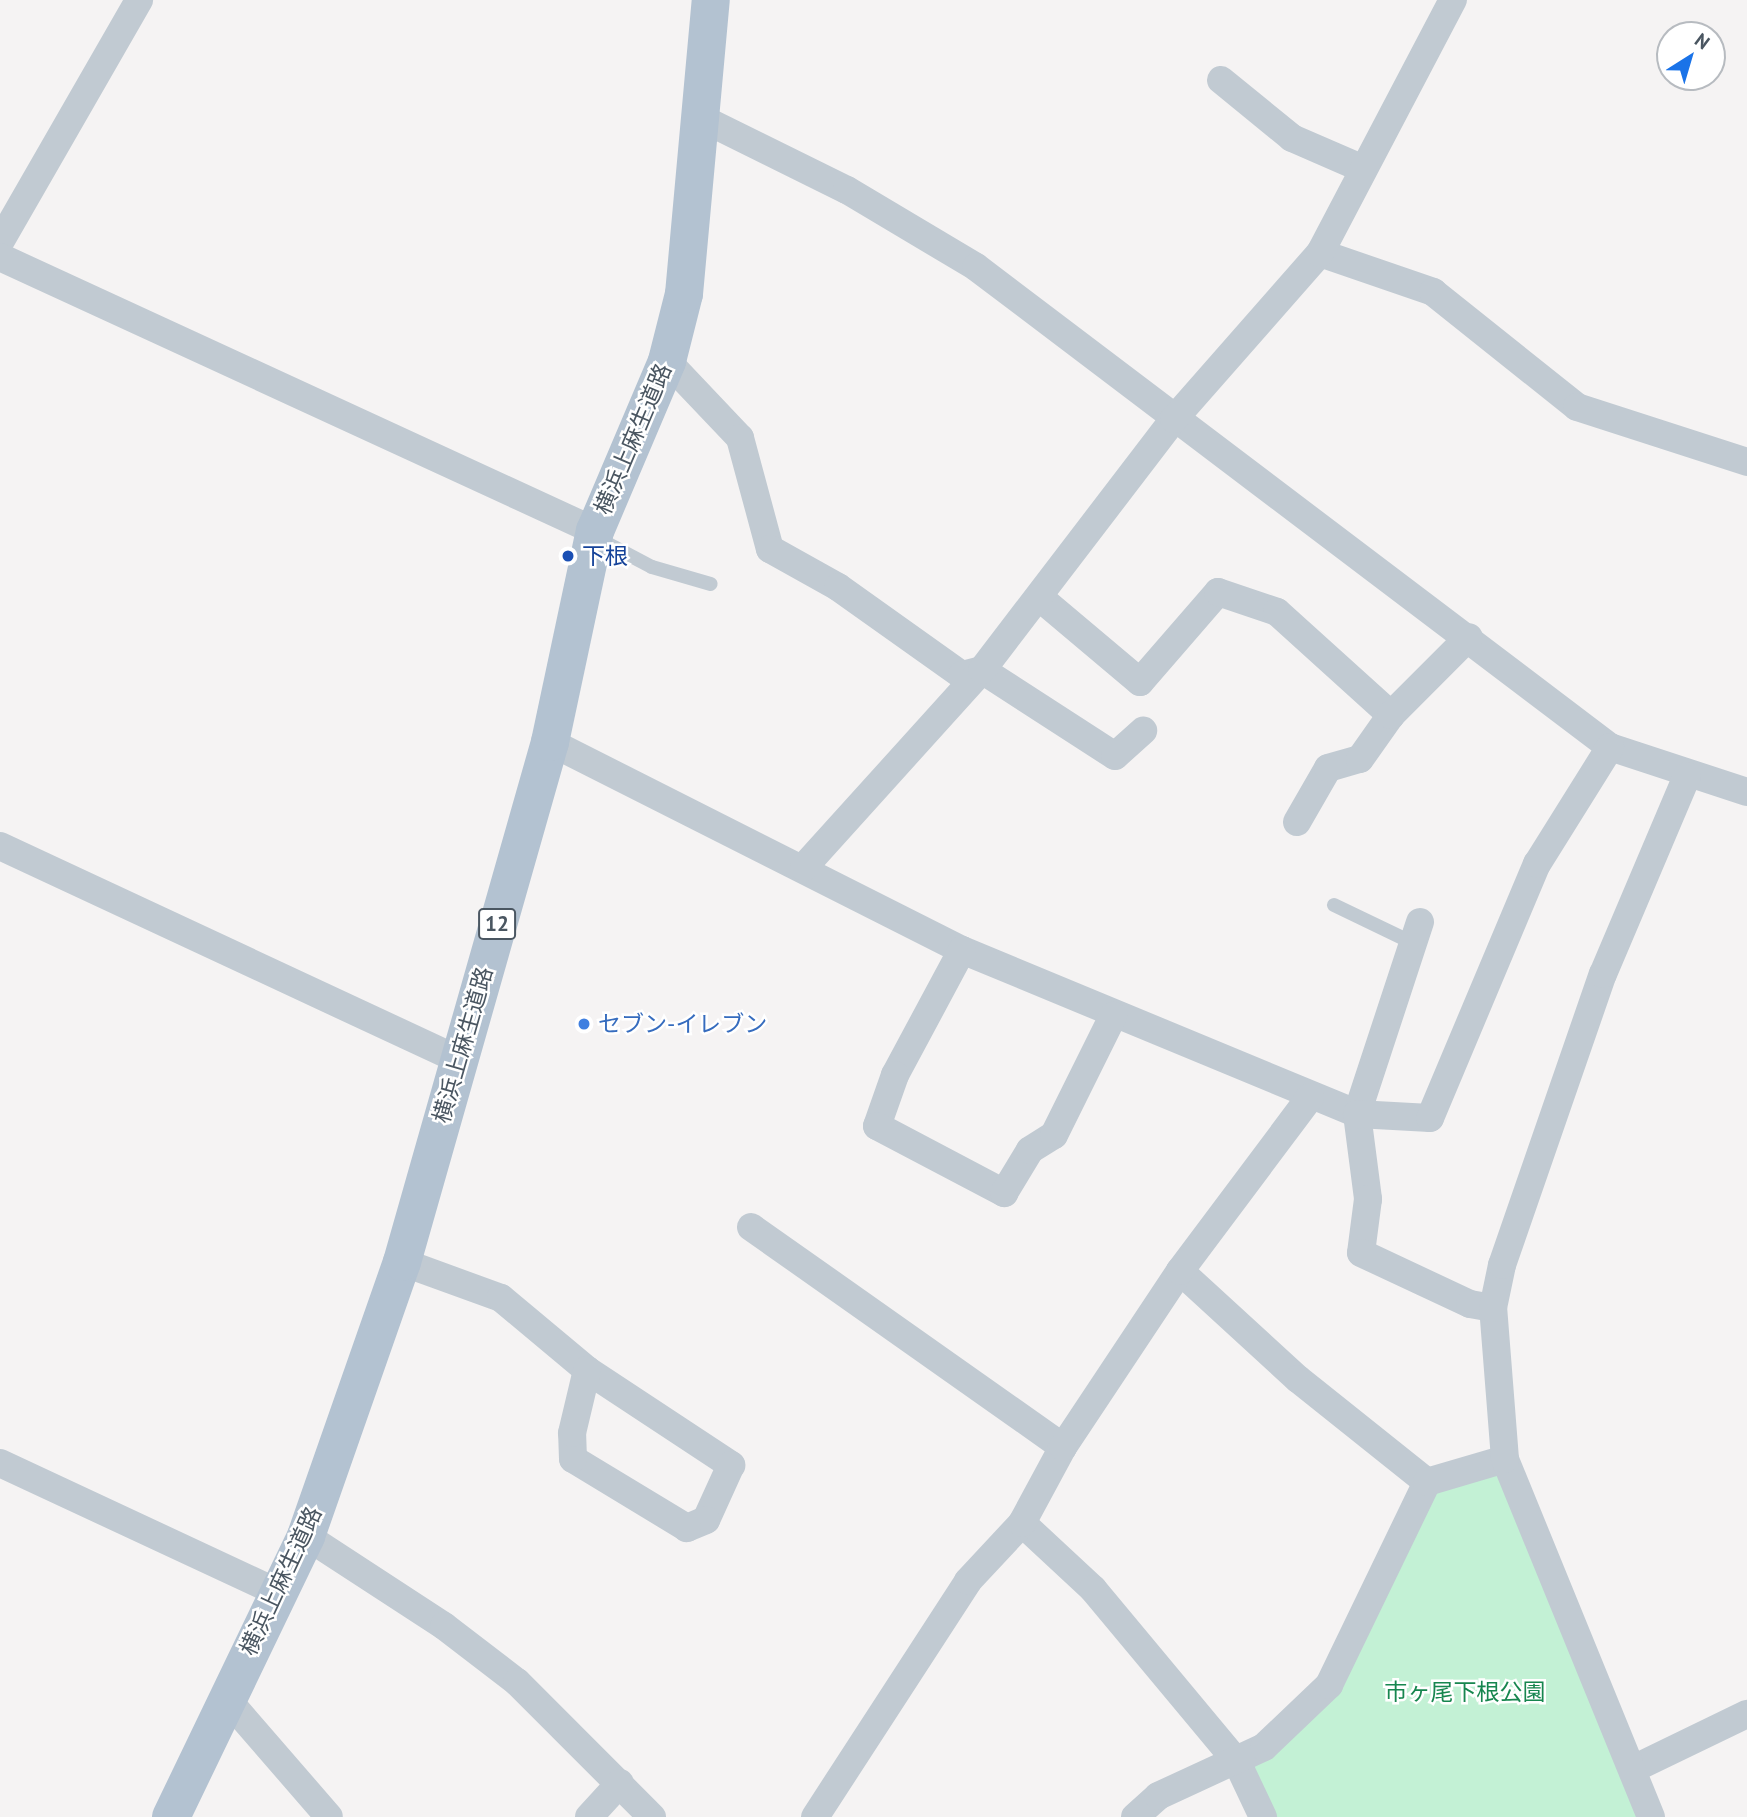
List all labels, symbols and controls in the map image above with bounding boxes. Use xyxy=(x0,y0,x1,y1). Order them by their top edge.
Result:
north arrow xyxy=(1656,21,1726,91)
text: N xyxy=(1690,27,1715,54)
street label: 横浜上麻生道路 xyxy=(589,360,677,518)
place label: 下根 xyxy=(582,542,628,570)
marker: 下根 xyxy=(560,548,576,564)
road number: 12 xyxy=(478,906,516,942)
street label: 横浜上麻生道路 xyxy=(428,964,498,1126)
place label: セブン-イレブン xyxy=(598,1010,767,1038)
marker: セブン-イレブン xyxy=(576,1016,592,1032)
street label: 横浜上麻生道路 xyxy=(234,1502,328,1660)
park label: 市ヶ尾下根公園 xyxy=(1385,1678,1545,1706)

